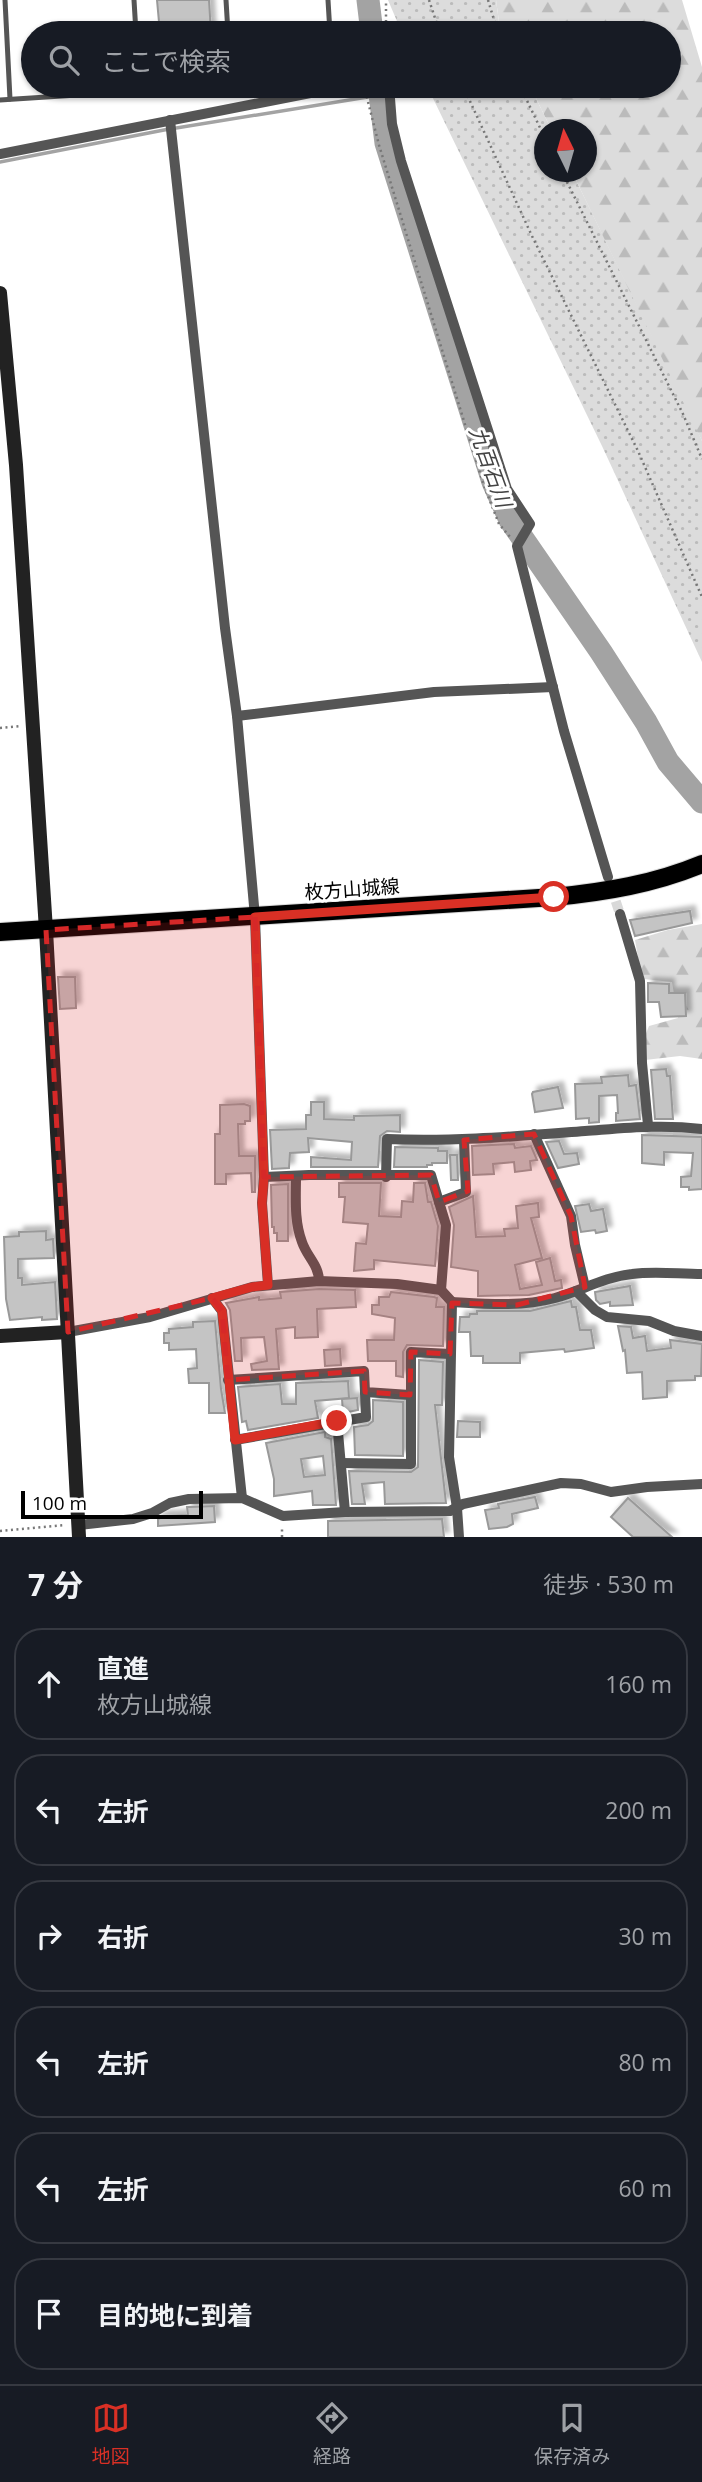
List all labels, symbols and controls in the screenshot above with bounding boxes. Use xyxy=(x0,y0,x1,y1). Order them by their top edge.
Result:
search box xyxy=(21,21,681,98)
icon: search xyxy=(45,41,83,79)
text: ここで検索 xyxy=(101,43,231,79)
north arrow xyxy=(534,119,597,182)
water label: 九百石川 xyxy=(463,422,519,513)
street label: 枚方山城線 xyxy=(304,873,400,905)
route start xyxy=(538,881,569,912)
route end xyxy=(321,1405,352,1436)
scale bar xyxy=(21,1488,203,1520)
text: 100 m xyxy=(32,1490,87,1516)
text: 7 分 xyxy=(28,1564,83,1605)
text: 徒歩 · 530 m xyxy=(543,1568,674,1600)
text: 直進 xyxy=(97,1650,149,1686)
icon: ahead xyxy=(30,1665,68,1703)
text: 160 m xyxy=(605,1668,672,1700)
text: 枚方山城線 xyxy=(97,1688,212,1720)
icon: left xyxy=(30,1791,68,1829)
text: 左折 xyxy=(97,1793,149,1829)
text: 200 m xyxy=(605,1794,672,1826)
icon: right xyxy=(30,1917,68,1955)
text: 右折 xyxy=(97,1919,149,1955)
text: 30 m xyxy=(618,1920,672,1952)
icon: left xyxy=(30,2043,68,2081)
text: 左折 xyxy=(97,2045,149,2081)
text: 80 m xyxy=(618,2046,672,2078)
icon: left xyxy=(30,2169,68,2207)
text: 左折 xyxy=(97,2171,149,2207)
text: 60 m xyxy=(618,2172,672,2204)
icon: arrive xyxy=(30,2295,68,2333)
text: 目的地に到着 xyxy=(97,2297,253,2333)
tab: 地図 xyxy=(92,2399,130,2469)
tab: 経路 xyxy=(313,2399,351,2469)
tab: 保存済み xyxy=(534,2399,610,2469)

